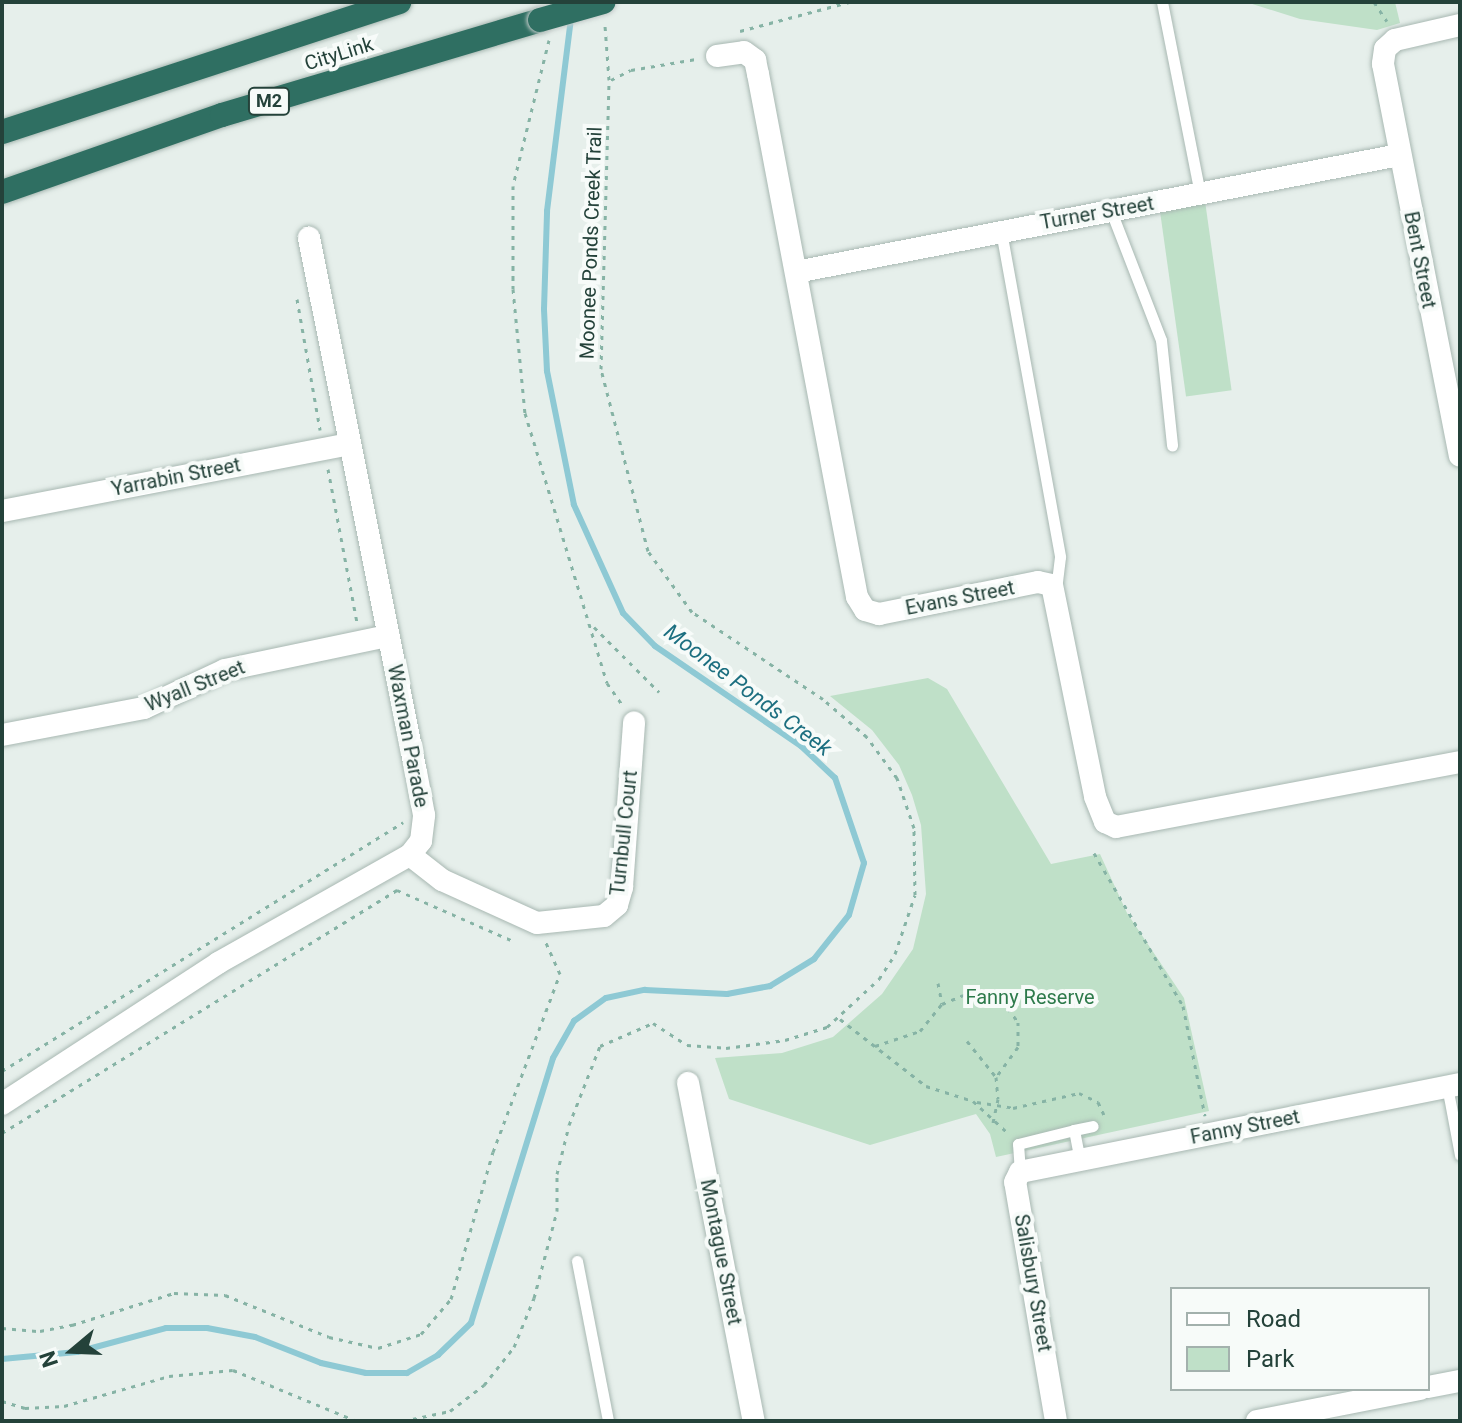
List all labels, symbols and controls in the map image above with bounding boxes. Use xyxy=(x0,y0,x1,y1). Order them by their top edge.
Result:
street label: CityLink xyxy=(302,32,376,76)
road number: M2 xyxy=(247,87,291,115)
street label: Moonee Ponds Creek Trail xyxy=(575,126,607,360)
street label: Turner Street xyxy=(1038,191,1156,235)
street label: Bent Street xyxy=(1399,209,1441,311)
street label: Yarrabin Street xyxy=(109,453,243,501)
street label: Evans Street xyxy=(903,576,1017,620)
water label: Moonee Ponds Creek xyxy=(659,618,837,762)
street label: Wyall Street xyxy=(142,655,248,717)
street label: Waxman Parade xyxy=(382,662,434,810)
street label: Turnbull Court xyxy=(605,769,643,897)
park label: Fanny Reserve xyxy=(965,985,1095,1009)
street label: Fanny Street xyxy=(1188,1105,1302,1149)
street label: Montague Street xyxy=(695,1177,747,1327)
street label: Salisbury Street xyxy=(1009,1212,1057,1354)
legend xyxy=(1170,1287,1430,1391)
text: Road xyxy=(1246,1305,1301,1333)
north arrow xyxy=(32,1311,112,1391)
text: Park xyxy=(1246,1345,1294,1373)
text: N xyxy=(34,1348,63,1370)

